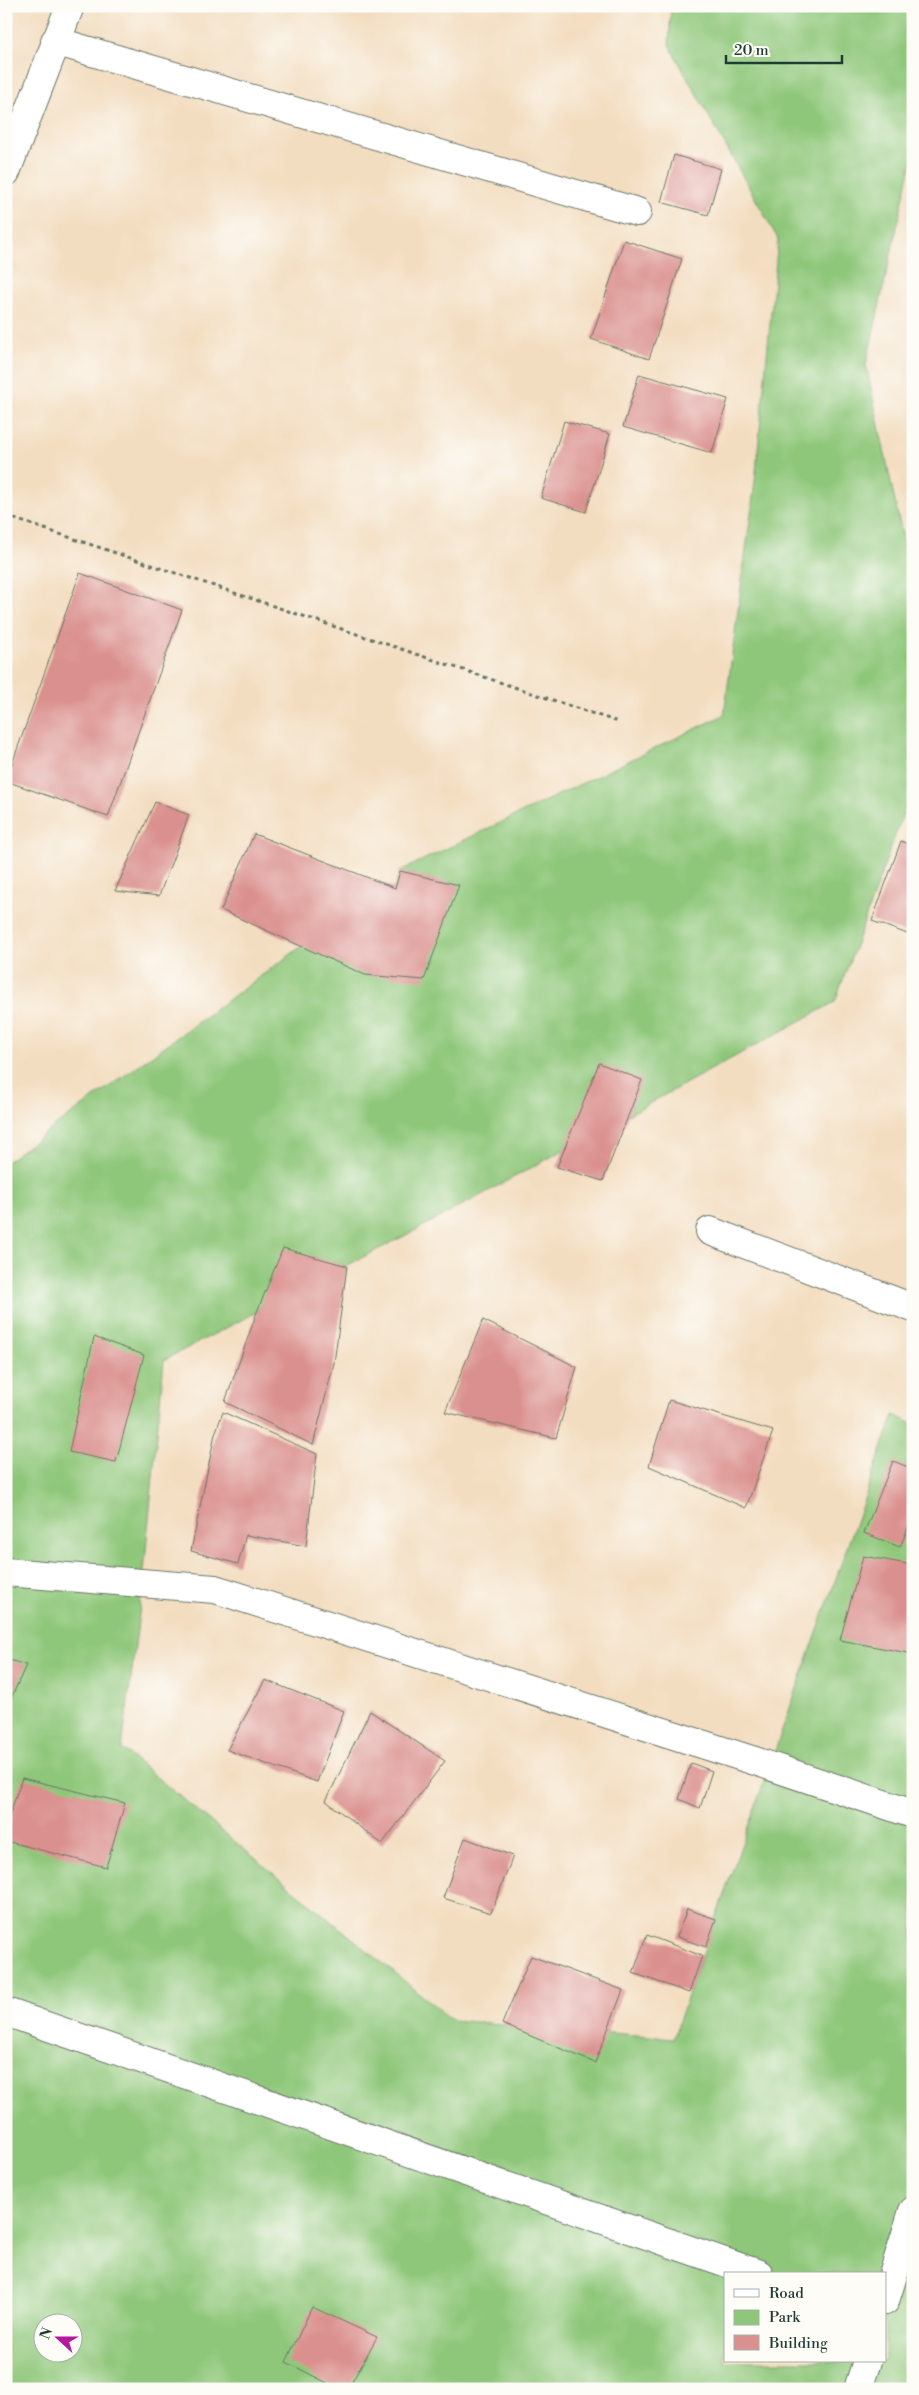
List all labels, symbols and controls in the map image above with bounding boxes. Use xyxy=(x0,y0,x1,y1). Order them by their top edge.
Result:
scale bar xyxy=(726,32,843,64)
text: 20 m xyxy=(734,41,769,60)
legend xyxy=(724,2272,886,2362)
text: Road xyxy=(769,2284,804,2303)
text: Park xyxy=(769,2308,801,2327)
north arrow xyxy=(32,2312,82,2362)
text: N xyxy=(36,2325,57,2342)
text: Building xyxy=(768,2334,828,2353)

